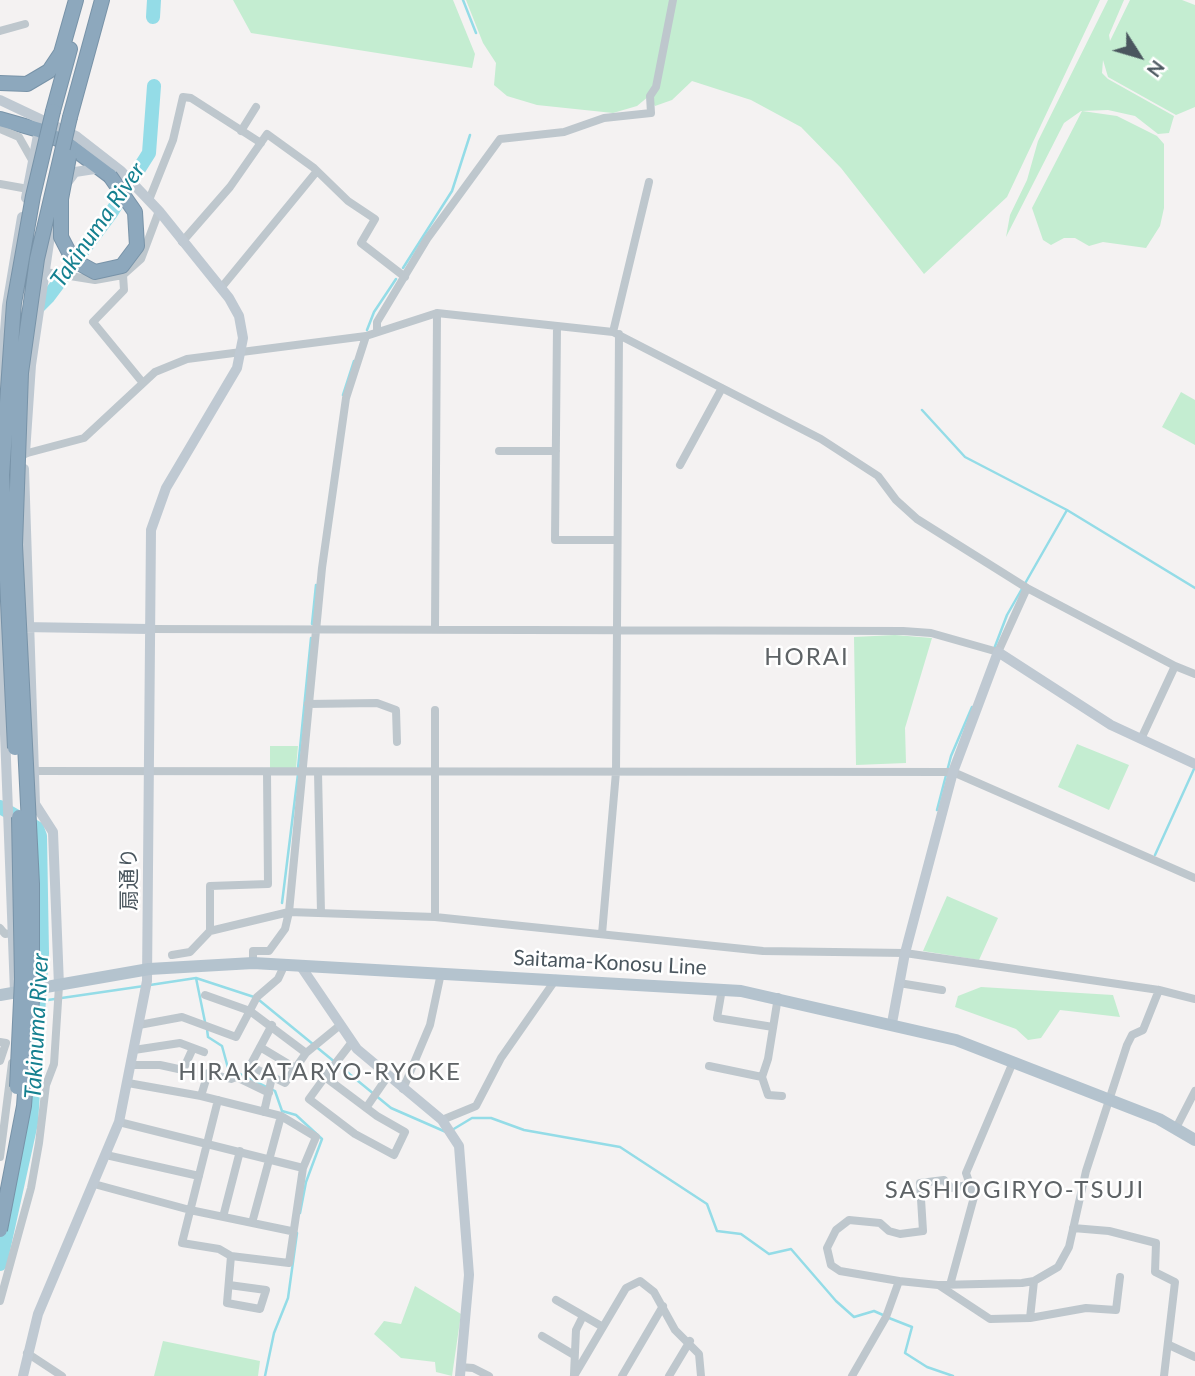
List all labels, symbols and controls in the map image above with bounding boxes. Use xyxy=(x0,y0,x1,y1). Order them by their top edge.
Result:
north arrow xyxy=(1104,21,1174,91)
text: N xyxy=(1143,56,1170,82)
water label: Takinuma River xyxy=(45,157,151,293)
district label: HORAI xyxy=(765,643,849,671)
street label: 扇通り xyxy=(116,848,142,910)
street label: Saitama-Konosu Line xyxy=(513,945,707,981)
water label: Takinuma River xyxy=(19,953,55,1099)
district label: HIRAKATARYO-RYOKE xyxy=(180,1058,460,1086)
district label: SASHIOGIRYO-TSUJI xyxy=(887,1176,1143,1204)

